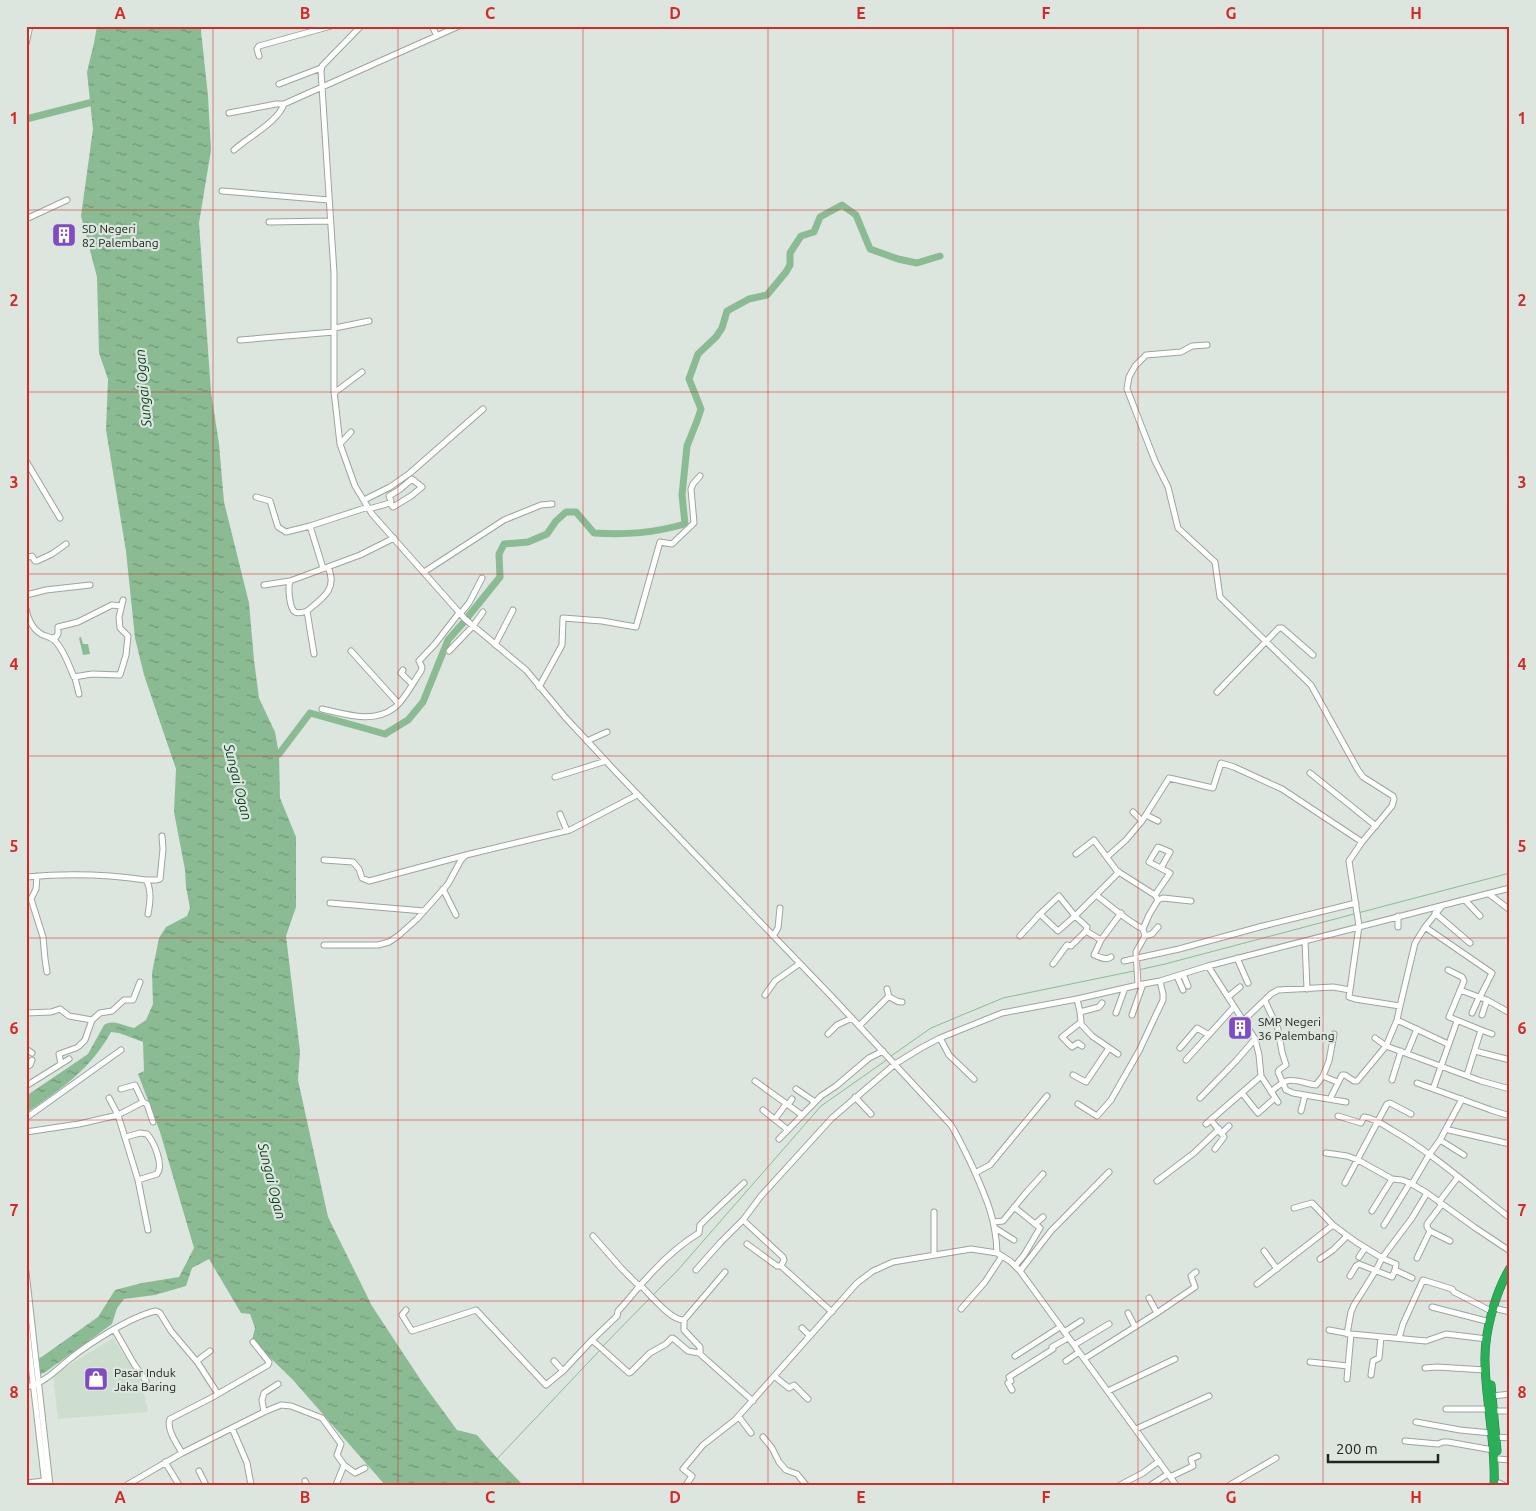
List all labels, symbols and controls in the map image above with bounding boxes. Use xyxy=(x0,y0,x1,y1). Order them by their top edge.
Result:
text: A xyxy=(114,4,126,22)
text: B xyxy=(300,4,310,22)
text: C xyxy=(485,4,495,22)
text: D xyxy=(669,4,681,22)
text: E xyxy=(856,4,866,22)
text: F xyxy=(1042,4,1051,22)
text: G xyxy=(1225,4,1237,22)
text: H xyxy=(1410,4,1422,22)
text: 1 xyxy=(9,109,19,127)
text: 1 xyxy=(1517,109,1527,127)
building icon: SD Negeri 82 Palembang xyxy=(51,222,77,248)
place label: SD Negeri 82 Palembang xyxy=(82,222,159,249)
text: 2 xyxy=(9,291,19,309)
text: 2 xyxy=(1517,291,1527,309)
water label: Sungai Ogan xyxy=(132,348,154,429)
text: 3 xyxy=(9,473,19,491)
text: 3 xyxy=(1517,473,1527,491)
text: 4 xyxy=(9,655,19,673)
text: 4 xyxy=(1517,655,1527,673)
water label: Sungai Ogan xyxy=(221,741,255,822)
text: 5 xyxy=(9,837,19,855)
text: 5 xyxy=(1517,837,1527,855)
building icon: SMP Negeri 36 Palembang xyxy=(1227,1015,1253,1041)
place label: SMP Negeri 36 Palembang xyxy=(1258,1015,1335,1042)
text: 6 xyxy=(9,1019,19,1037)
text: 6 xyxy=(1517,1019,1527,1037)
water label: Sungai Ogan xyxy=(255,1140,289,1221)
text: 7 xyxy=(9,1201,19,1219)
text: 7 xyxy=(1517,1201,1527,1219)
shop icon: Pasar Induk Jaka Baring xyxy=(83,1366,109,1392)
place label: Pasar Induk Jaka Baring xyxy=(114,1366,176,1393)
text: 8 xyxy=(9,1383,19,1401)
text: 8 xyxy=(1517,1383,1527,1401)
scale bar xyxy=(1328,1431,1438,1463)
text: 200 m xyxy=(1336,1440,1378,1457)
text: A xyxy=(114,1488,126,1506)
text: B xyxy=(300,1488,310,1506)
text: C xyxy=(485,1488,495,1506)
text: D xyxy=(669,1488,681,1506)
text: E xyxy=(856,1488,866,1506)
text: F xyxy=(1042,1488,1051,1506)
text: G xyxy=(1225,1488,1237,1506)
text: H xyxy=(1410,1488,1422,1506)

